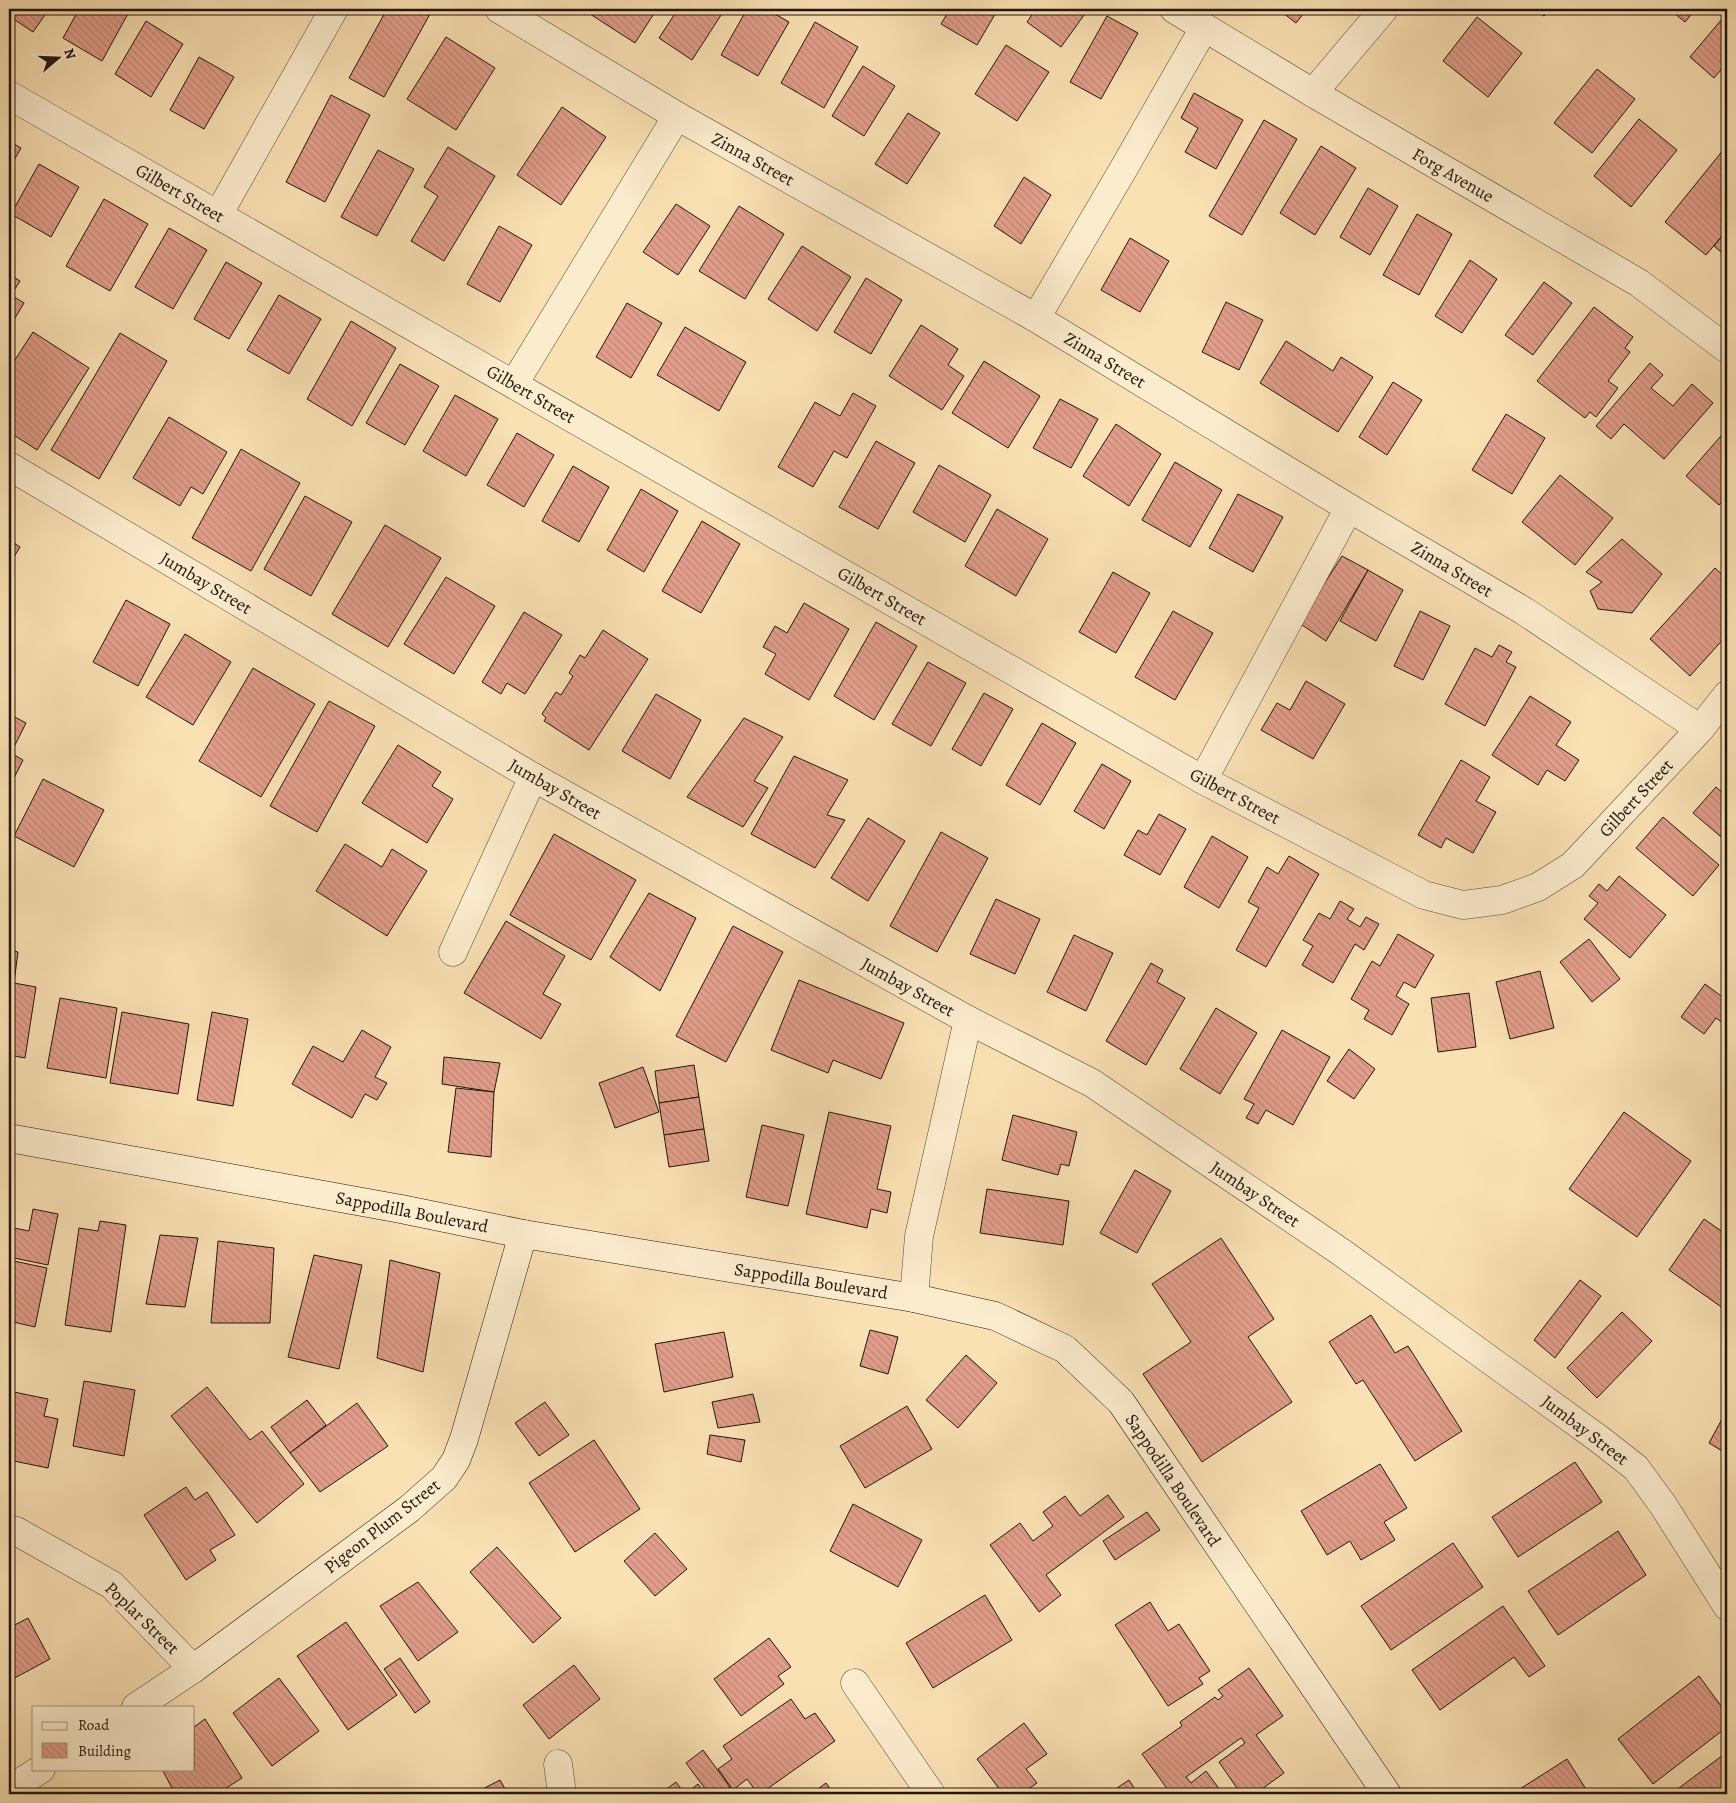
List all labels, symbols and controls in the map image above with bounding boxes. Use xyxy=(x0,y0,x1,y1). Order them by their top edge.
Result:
north arrow xyxy=(32,32,82,82)
text: N xyxy=(59,46,80,62)
street label: Zinna Street xyxy=(707,126,799,192)
street label: Forg Avenue xyxy=(1408,142,1498,208)
street label: Gilbert Street xyxy=(131,158,229,228)
street label: Zinna Street xyxy=(1060,326,1150,394)
street label: Gilbert Street xyxy=(482,359,580,429)
street label: Zinna Street xyxy=(1407,535,1497,603)
street label: Jumbay Street xyxy=(156,546,256,620)
street label: Gilbert Street xyxy=(833,561,931,631)
street label: Jumbay Street xyxy=(504,753,606,825)
street label: Gilbert Street xyxy=(1593,754,1679,842)
street label: Gilbert Street xyxy=(1186,762,1284,830)
street label: Jumbay Street xyxy=(857,952,959,1023)
street label: Jumbay Street xyxy=(1206,1155,1304,1233)
street label: Sappodilla Boulevard xyxy=(334,1185,491,1239)
street label: Sappodilla Boulevard xyxy=(732,1257,890,1305)
street label: Jumbay Street xyxy=(1537,1389,1633,1471)
street label: Sappodilla Boulevard xyxy=(1120,1409,1227,1551)
street label: Pigeon Plum Street xyxy=(319,1473,445,1579)
street label: Poplar Street xyxy=(99,1576,185,1660)
legend xyxy=(32,1706,195,1770)
text: Road xyxy=(78,1715,110,1735)
text: Building xyxy=(78,1741,131,1761)

